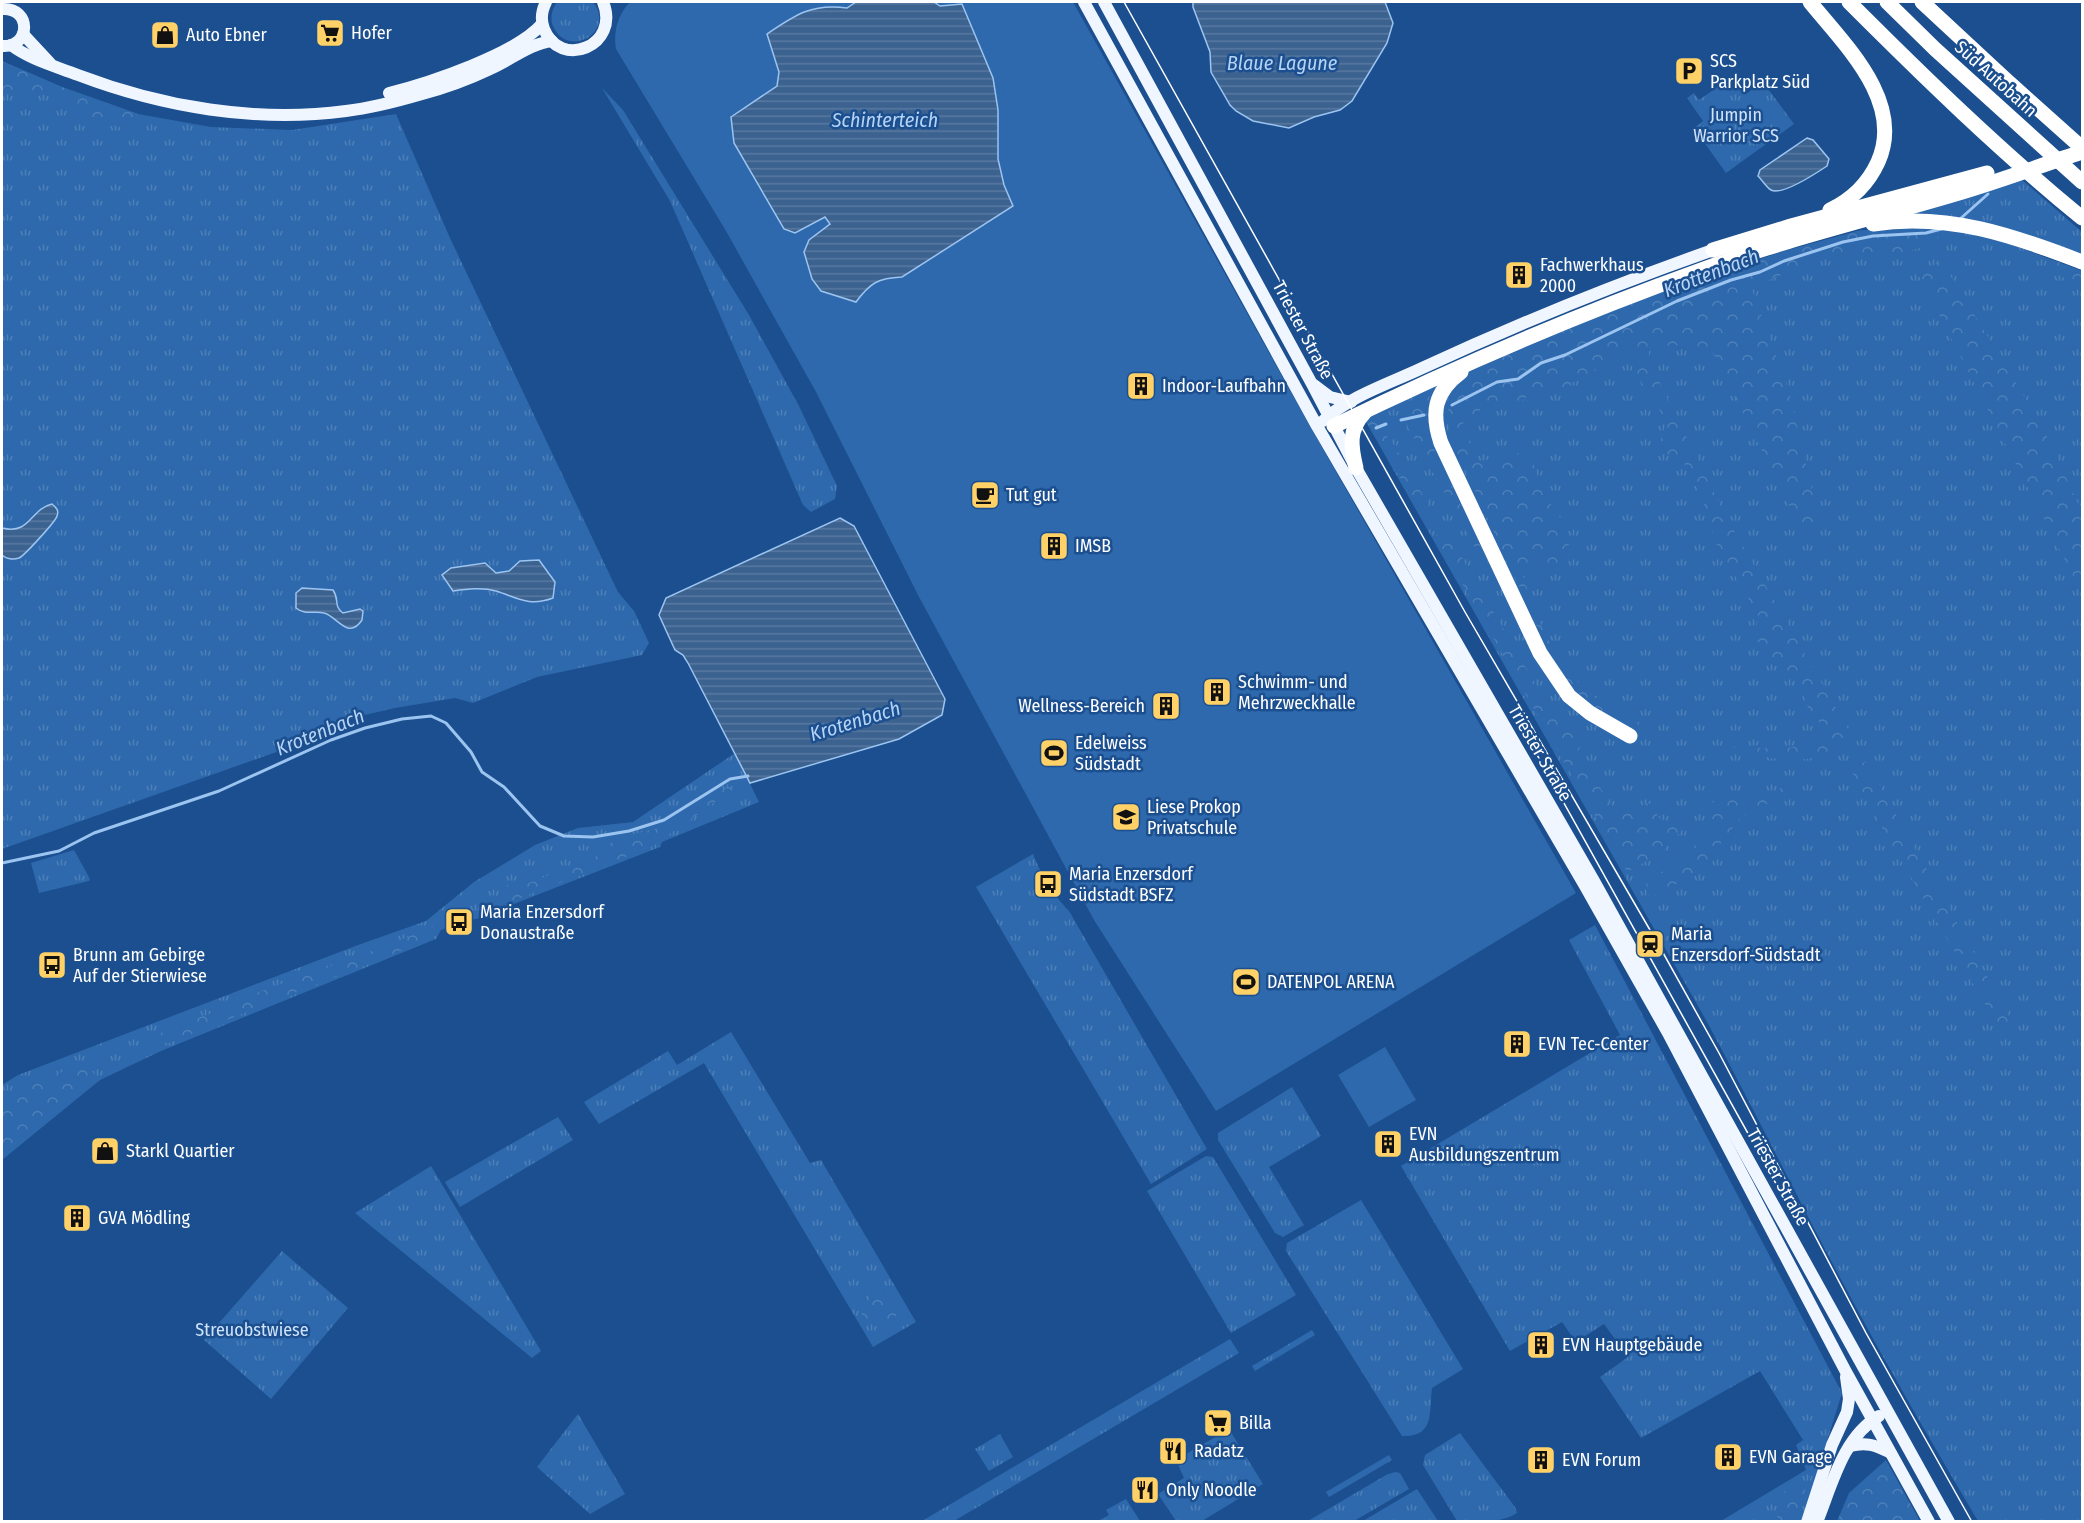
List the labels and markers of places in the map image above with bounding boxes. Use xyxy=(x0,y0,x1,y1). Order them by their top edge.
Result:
supermarket icon: Hofer xyxy=(314,17,346,49)
shop icon: Auto Ebner xyxy=(149,19,181,51)
place label: Hofer xyxy=(351,22,393,44)
place label: Auto Ebner xyxy=(186,24,268,46)
place label: SCS Parkplatz Süd xyxy=(1710,50,1810,93)
parking icon: SCS Parkplatz Süd xyxy=(1673,55,1705,87)
place label: Fachwerkhaus 2000 xyxy=(1540,254,1644,297)
building icon: Fachwerkhaus 2000 xyxy=(1503,259,1535,291)
building icon: Indoor-Laufbahn xyxy=(1125,370,1157,402)
place label: Indoor-Laufbahn xyxy=(1162,375,1286,397)
cafe icon: Tut gut xyxy=(969,479,1001,511)
place label: Tut gut xyxy=(1006,484,1057,506)
building icon: IMSB xyxy=(1038,530,1070,562)
place label: IMSB xyxy=(1075,535,1111,557)
place label: Schwimm- und Mehrzweckhalle xyxy=(1238,671,1356,714)
building icon: Schwimm- und Mehrzweckhalle xyxy=(1201,676,1233,708)
building icon: Wellness-Bereich xyxy=(1150,690,1182,722)
place label: Wellness-Bereich xyxy=(1018,695,1145,717)
place label: Edelweiss Südstadt xyxy=(1075,732,1147,775)
sports icon: Edelweiss Südstadt xyxy=(1038,737,1070,769)
place label: Liese Prokop Privatschule xyxy=(1147,796,1241,839)
school or university icon: Liese Prokop Privatschule xyxy=(1110,801,1142,833)
place label: Maria Enzersdorf Südstadt BSFZ xyxy=(1069,863,1194,906)
bus stop icon: Maria Enzersdorf Südstadt BSFZ xyxy=(1032,868,1064,900)
place label: Maria Enzersdorf Donaustraße xyxy=(480,901,605,944)
bus stop icon: Maria Enzersdorf Donaustraße xyxy=(443,906,475,938)
place label: Maria Enzersdorf-Südstadt xyxy=(1671,923,1821,966)
station icon: Maria Enzersdorf-Südstadt xyxy=(1634,928,1666,960)
place label: Brunn am Gebirge Auf der Stierwiese xyxy=(73,944,207,987)
bus stop icon: Brunn am Gebirge Auf der Stierwiese xyxy=(36,949,68,981)
sports icon: DATENPOL ARENA xyxy=(1230,966,1262,998)
place label: DATENPOL ARENA xyxy=(1267,971,1395,993)
building icon: EVN Tec-Center xyxy=(1501,1028,1533,1060)
place label: EVN Tec-Center xyxy=(1538,1033,1649,1055)
place label: EVN Ausbildungszentrum xyxy=(1409,1123,1560,1166)
building icon: EVN Ausbildungszentrum xyxy=(1372,1128,1404,1160)
shop icon: Starkl Quartier xyxy=(89,1135,121,1167)
place label: Starkl Quartier xyxy=(126,1140,235,1162)
building icon: GVA Mödling xyxy=(61,1202,93,1234)
place label: GVA Mödling xyxy=(98,1207,191,1229)
building icon: EVN Hauptgebäude xyxy=(1525,1329,1557,1361)
place label: EVN Hauptgebäude xyxy=(1562,1334,1702,1356)
supermarket icon: Billa xyxy=(1202,1407,1234,1439)
place label: Billa xyxy=(1239,1412,1272,1434)
restaurant icon: Radatz xyxy=(1157,1435,1189,1467)
place label: Radatz xyxy=(1194,1440,1244,1462)
building icon: EVN Garage xyxy=(1712,1441,1744,1473)
building icon: EVN Forum xyxy=(1525,1444,1557,1476)
place label: EVN Garage xyxy=(1749,1446,1832,1468)
place label: EVN Forum xyxy=(1562,1449,1641,1471)
restaurant icon: Only Noodle xyxy=(1129,1474,1161,1506)
place label: Only Noodle xyxy=(1166,1479,1257,1501)

